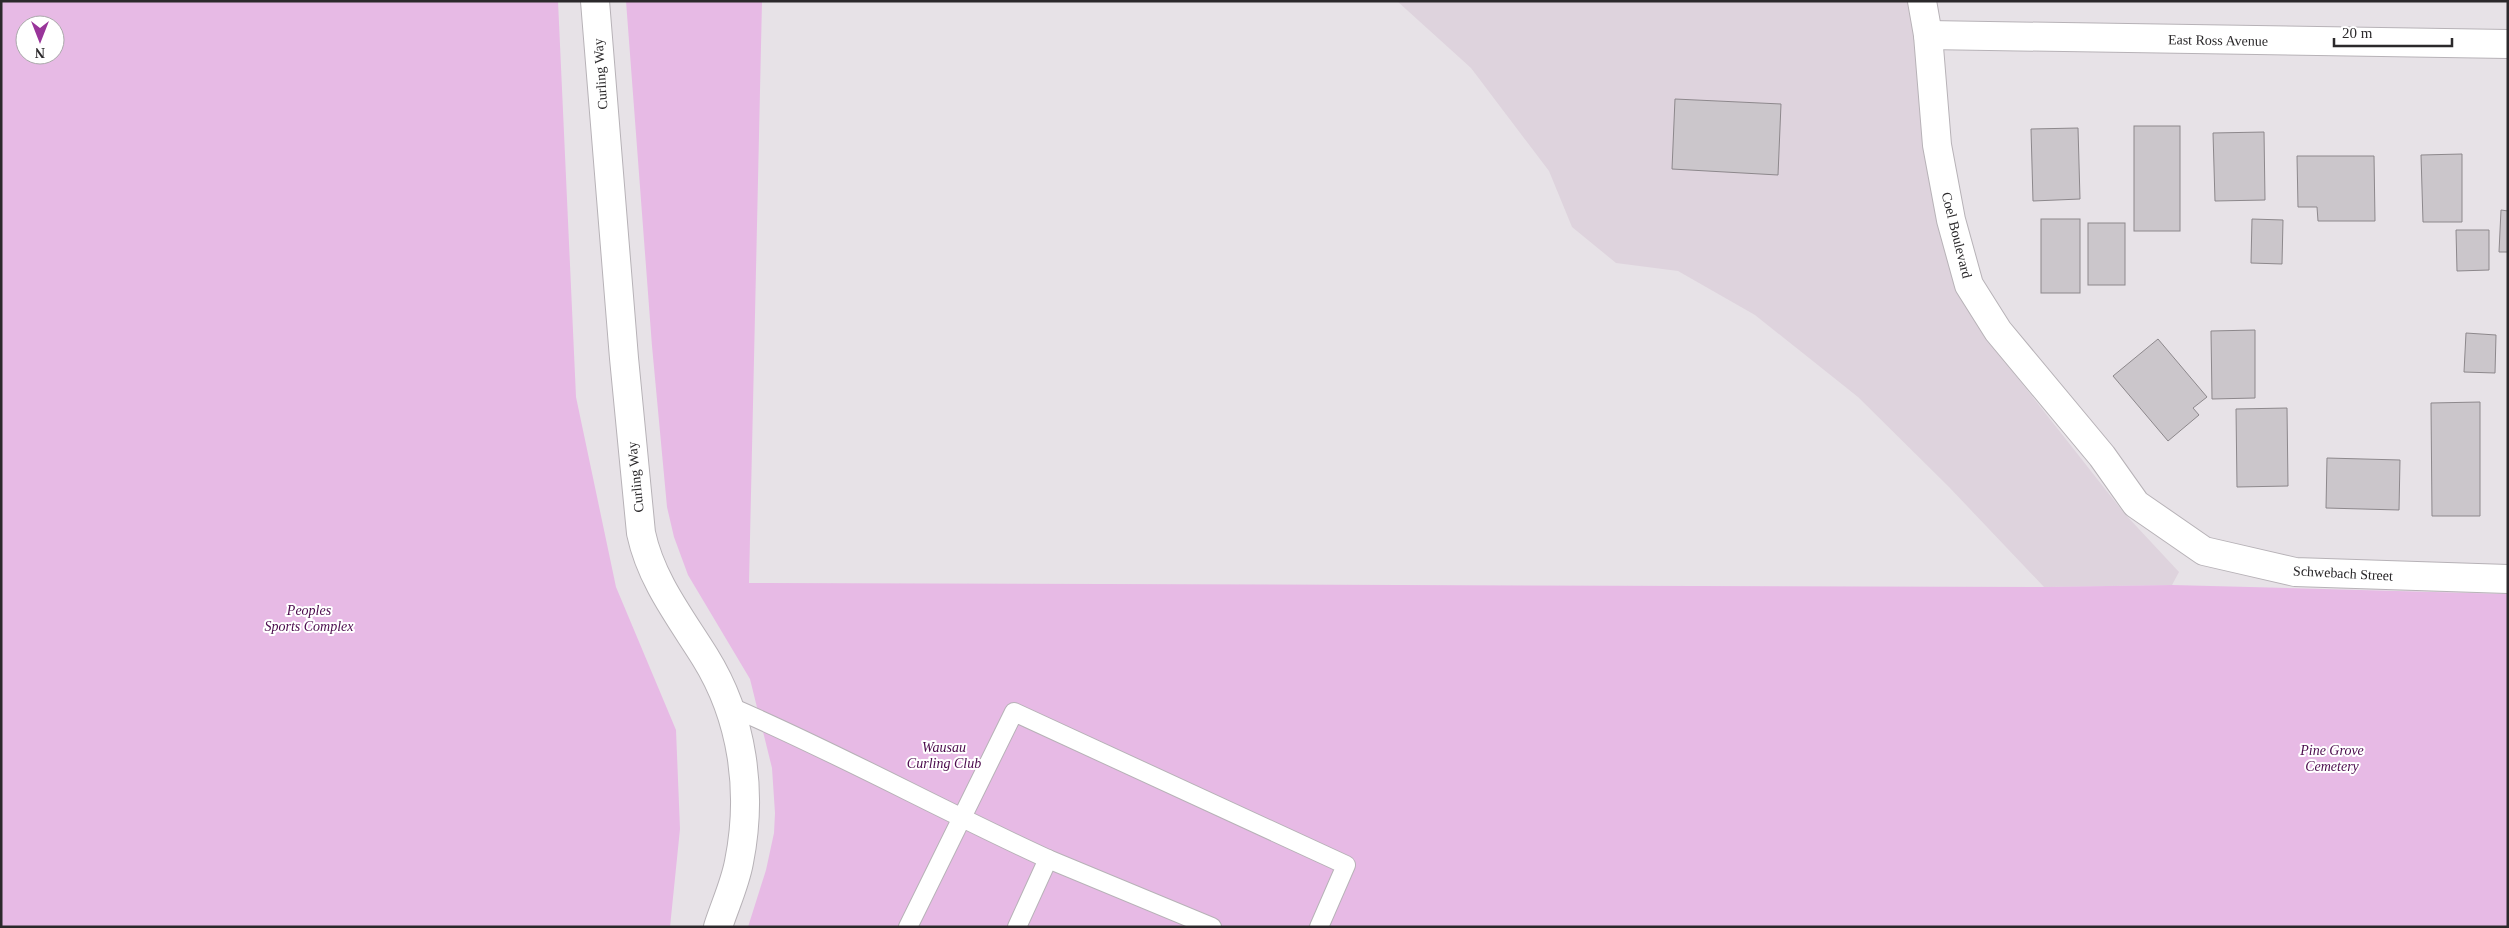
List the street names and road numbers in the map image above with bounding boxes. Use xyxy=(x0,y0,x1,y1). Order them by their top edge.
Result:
street label: East Ross Avenue xyxy=(2168,32,2268,49)
street label: Curling Way xyxy=(591,38,610,110)
street label: Coel Boulevard xyxy=(1939,190,1974,280)
street label: Curling Way xyxy=(624,441,647,513)
street label: Schwebach Street xyxy=(2293,563,2393,584)

